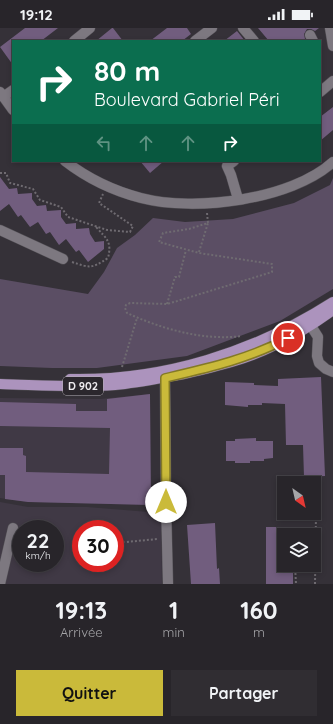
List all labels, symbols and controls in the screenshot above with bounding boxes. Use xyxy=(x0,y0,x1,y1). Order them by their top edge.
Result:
text: 19:12 xyxy=(20,5,53,24)
text: 80 m xyxy=(94,53,160,88)
icon: right xyxy=(28,56,80,108)
text: Boulevard Gabriel Péri xyxy=(94,88,280,111)
icon: left xyxy=(93,132,115,154)
icon: ahead xyxy=(135,132,157,154)
icon: ahead xyxy=(177,132,199,154)
icon: right xyxy=(219,132,241,154)
pin xyxy=(271,321,305,355)
icon: arrive xyxy=(277,327,299,349)
road number: D 902 xyxy=(63,377,103,395)
north arrow xyxy=(277,476,321,520)
map controls xyxy=(277,476,321,572)
position arrow xyxy=(145,481,187,523)
speed limit sign: 30 xyxy=(72,520,124,572)
text: 22 xyxy=(27,528,49,553)
button: layers xyxy=(277,528,321,572)
text: km/h xyxy=(25,549,51,562)
text: 19:13 xyxy=(55,595,107,625)
text: 1 xyxy=(169,595,178,625)
text: 160 xyxy=(240,595,278,625)
text: Arrivée xyxy=(60,624,103,640)
text: min xyxy=(163,624,185,640)
text: m xyxy=(253,624,265,640)
button: Quitter xyxy=(16,670,163,716)
button: Partager xyxy=(171,670,317,716)

